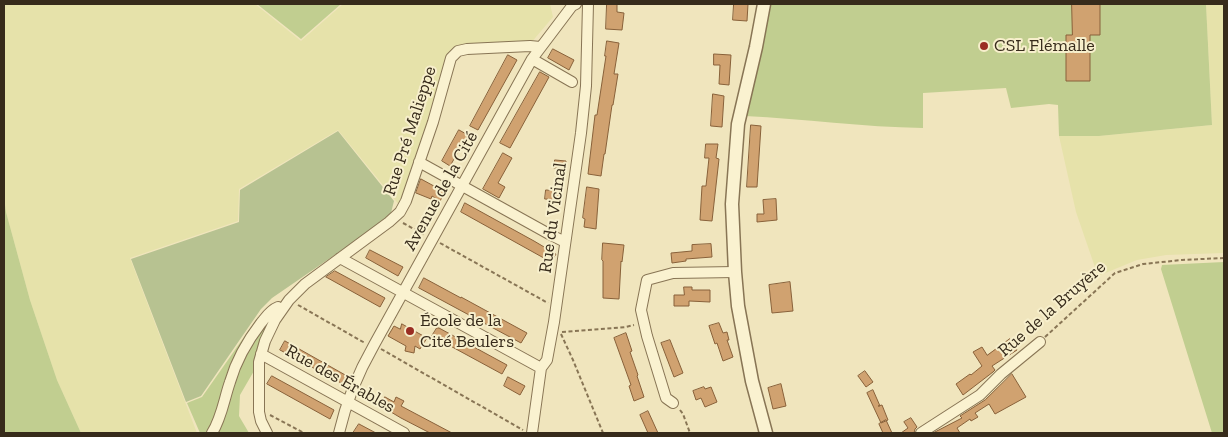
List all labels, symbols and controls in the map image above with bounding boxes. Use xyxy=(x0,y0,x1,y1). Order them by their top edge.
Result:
place label: CSL Flémalle xyxy=(994,35,1095,57)
marker: CSL Flémalle xyxy=(978,40,990,52)
street label: Rue Pré Malieppe xyxy=(379,63,441,199)
street label: Avenue de la Cité xyxy=(399,128,483,254)
street label: Rue du Vicinal xyxy=(535,161,571,275)
street label: Rue de la Bruyère xyxy=(994,256,1110,362)
place label: École de la Cité Beulers xyxy=(420,310,514,352)
marker: École de la Cité Beulers xyxy=(404,325,416,337)
street label: Rue des Érables xyxy=(282,340,398,418)

